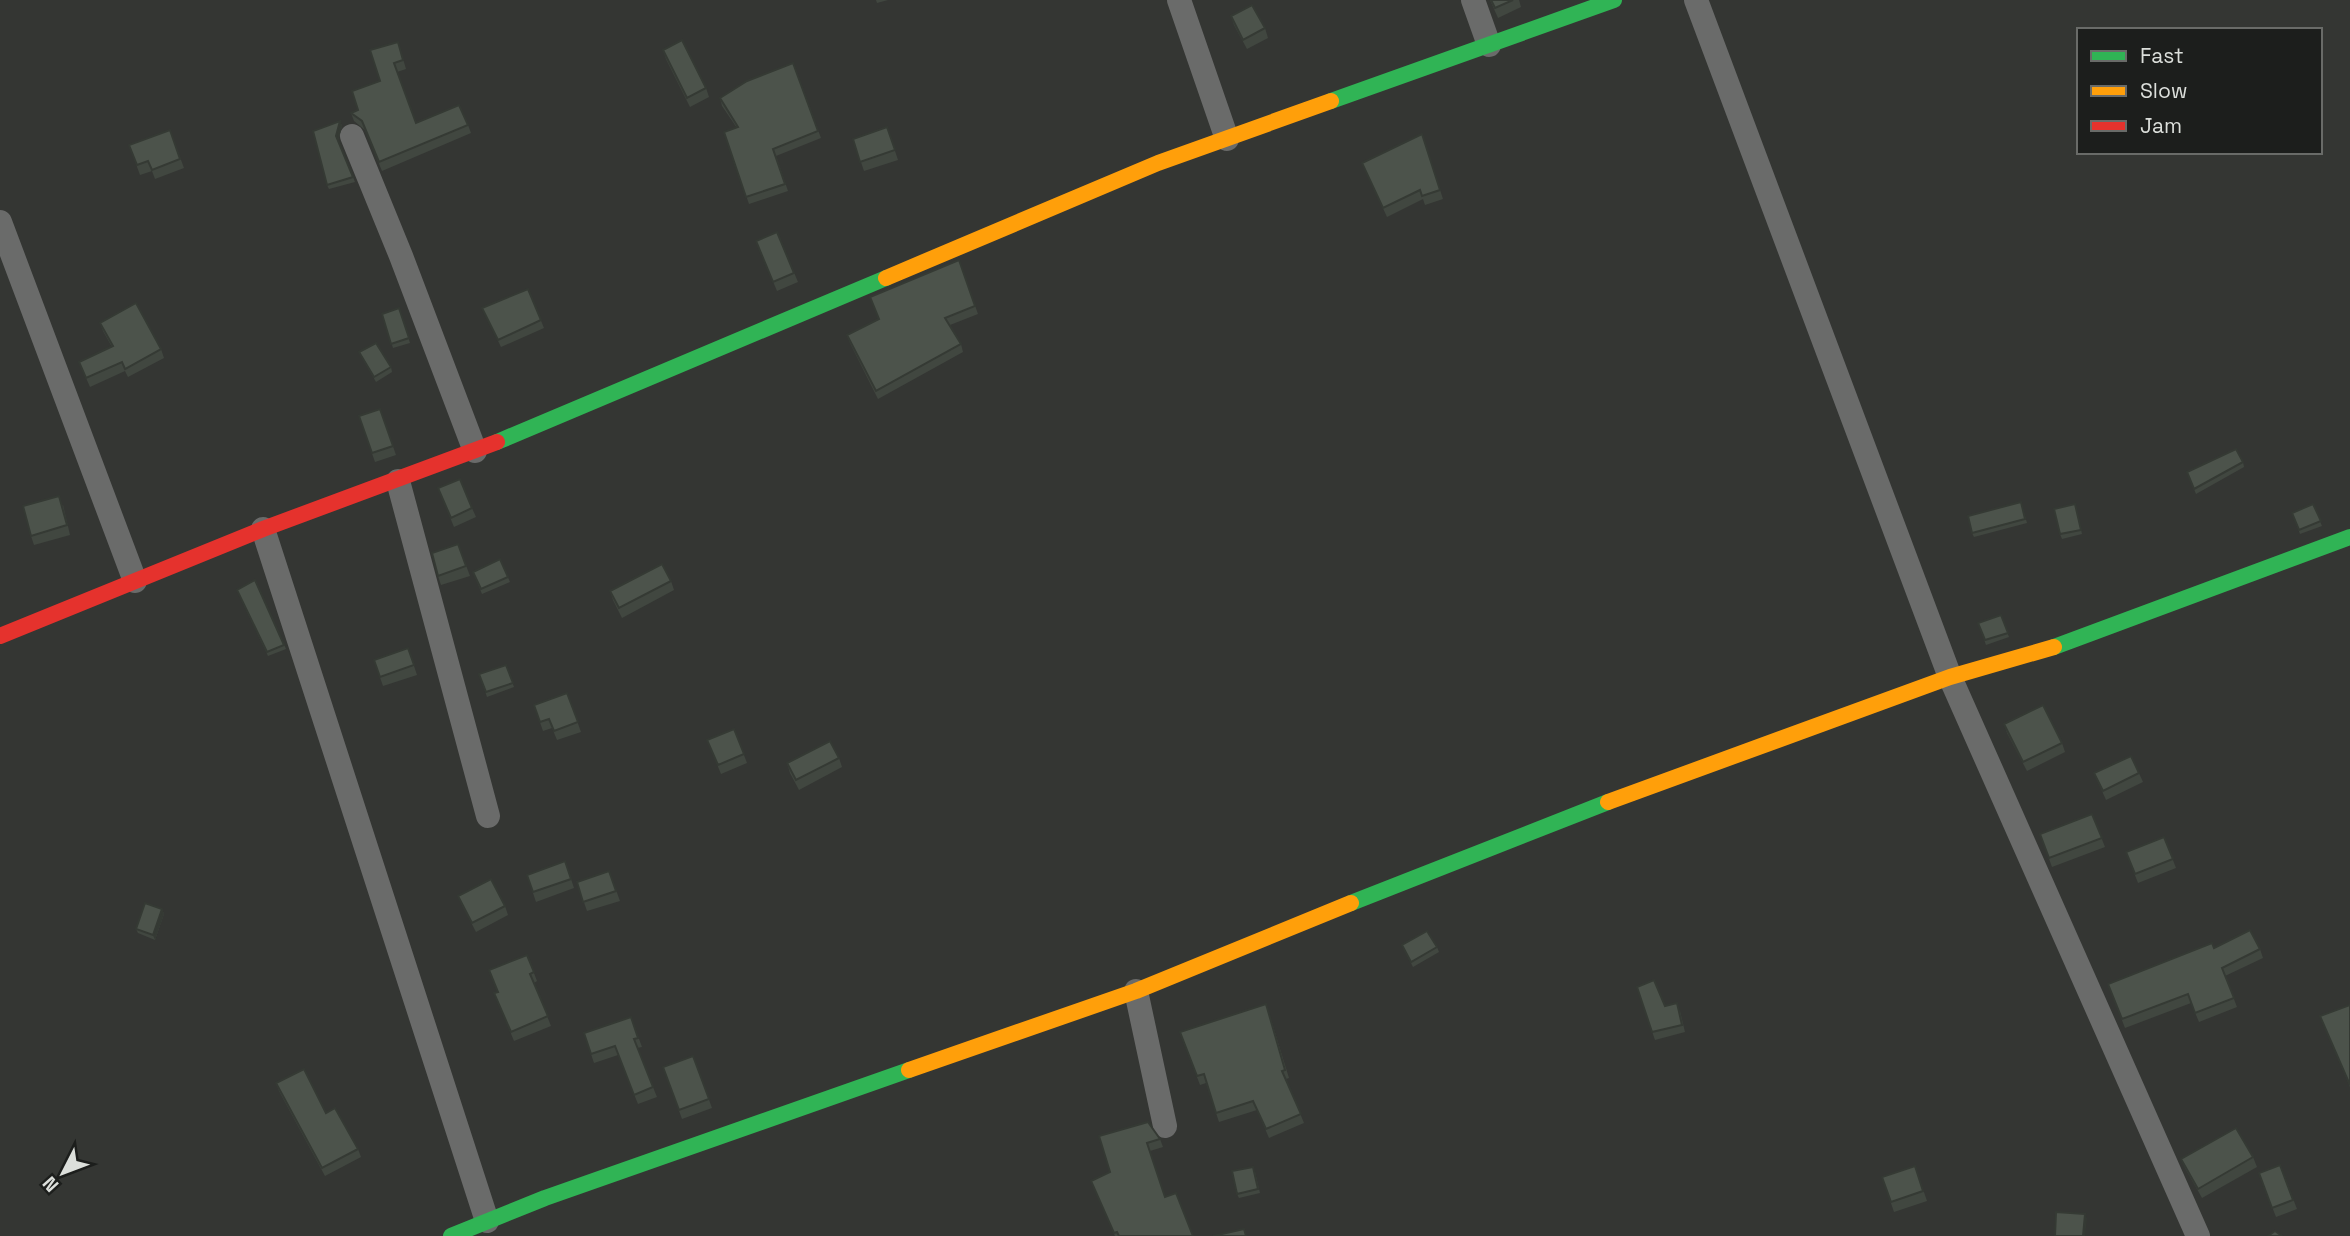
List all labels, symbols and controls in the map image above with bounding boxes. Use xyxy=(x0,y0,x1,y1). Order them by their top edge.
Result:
legend xyxy=(2077,28,2322,154)
text: Fast xyxy=(2140,42,2184,69)
text: Slow xyxy=(2140,77,2188,104)
text: Jam xyxy=(2140,112,2182,139)
north arrow xyxy=(28,1138,98,1208)
text: N xyxy=(37,1171,64,1197)

